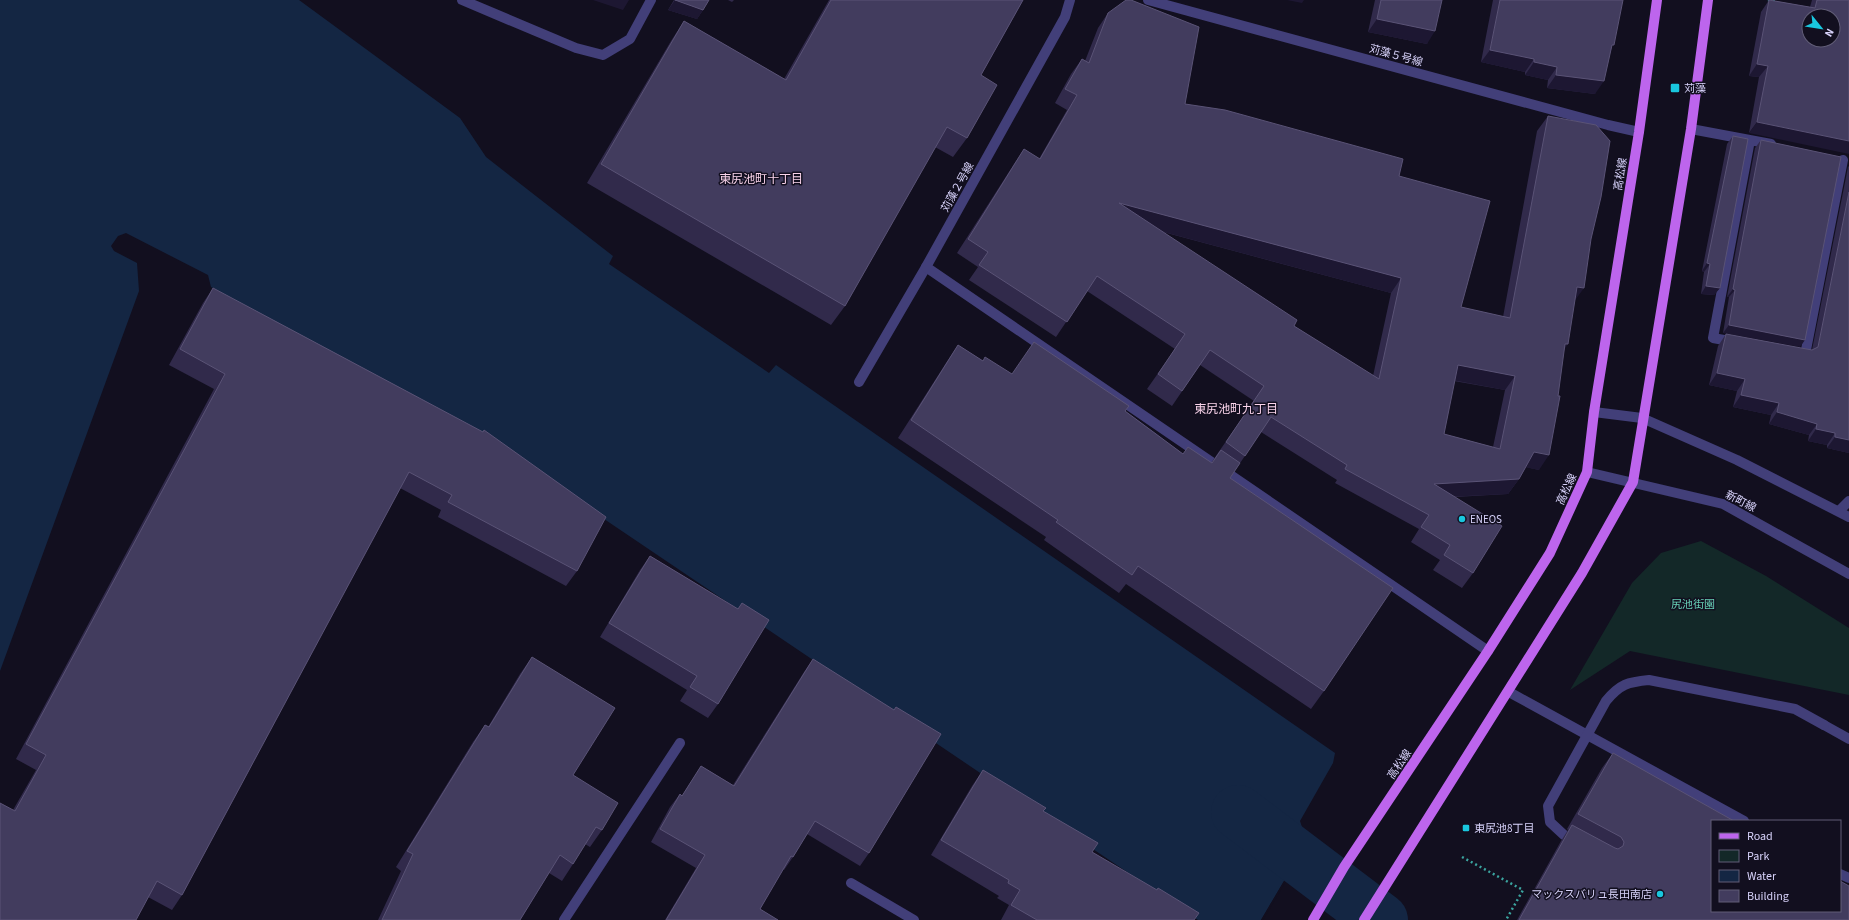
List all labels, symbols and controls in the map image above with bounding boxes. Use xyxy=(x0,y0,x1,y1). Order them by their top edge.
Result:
north arrow xyxy=(1801,8,1841,48)
text: N xyxy=(1821,26,1838,40)
street label: 苅藻５号線 xyxy=(1367,41,1424,70)
place label: 苅藻 xyxy=(1684,81,1706,96)
marker: 苅藻 xyxy=(1669,82,1681,94)
street label: 高松線 xyxy=(1611,157,1630,192)
street label: 苅藻２号線 xyxy=(938,160,977,215)
district label: 東尻池町十丁目 xyxy=(719,171,803,188)
district label: 東尻池町九丁目 xyxy=(1194,401,1278,418)
street label: 高松線 xyxy=(1553,471,1580,507)
street label: 新町線 xyxy=(1723,487,1759,516)
place label: ENEOS xyxy=(1470,512,1502,527)
marker: ENEOS xyxy=(1457,514,1467,524)
park label: 尻池街園 xyxy=(1671,597,1715,612)
street label: 高松線 xyxy=(1384,746,1415,782)
legend xyxy=(1711,820,1841,912)
place label: 東尻池8丁目 xyxy=(1474,821,1534,836)
marker: 東尻池8丁目 xyxy=(1461,823,1471,833)
text: Road xyxy=(1747,828,1773,845)
text: Park xyxy=(1747,848,1769,865)
text: Water xyxy=(1747,868,1777,885)
place label: マックスバリュ長田南店 xyxy=(1531,887,1652,902)
text: Building xyxy=(1747,888,1789,905)
marker: マックスバリュ長田南店 xyxy=(1655,889,1665,899)

